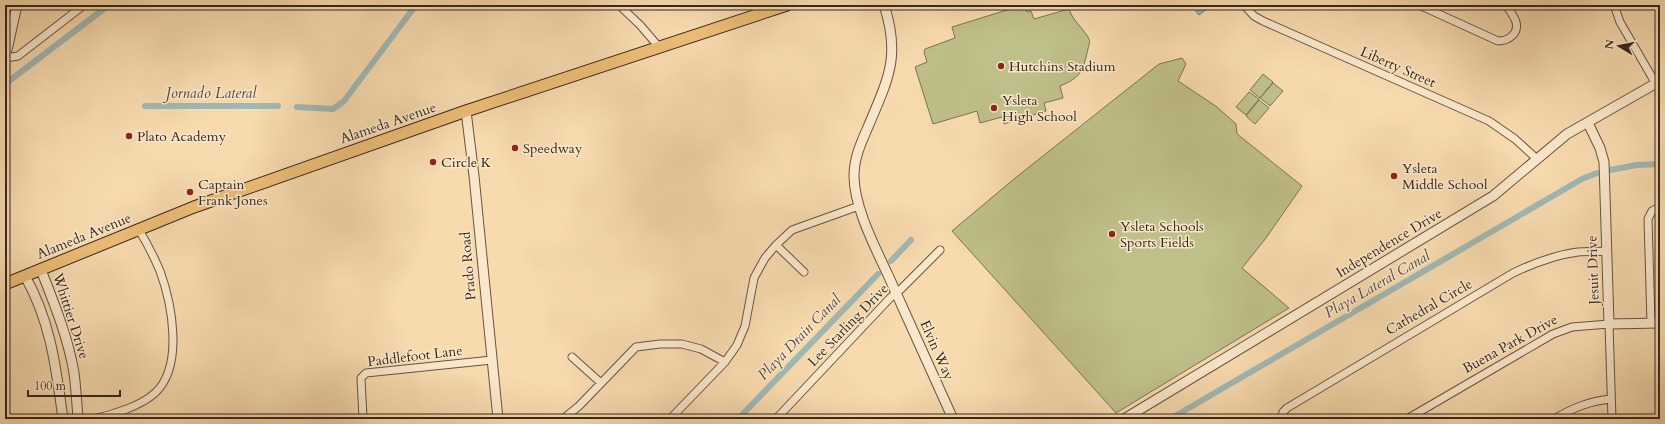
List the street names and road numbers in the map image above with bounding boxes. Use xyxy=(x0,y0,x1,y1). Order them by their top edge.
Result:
street label: Liberty Street xyxy=(1357,42,1439,92)
street label: Alameda Avenue xyxy=(337,98,439,148)
street label: Independence Drive xyxy=(1332,204,1446,282)
street label: Alameda Avenue xyxy=(34,208,134,264)
street label: Prado Road xyxy=(455,230,480,301)
street label: Jesuit Drive xyxy=(1582,235,1604,307)
street label: Whittier Drive xyxy=(48,270,94,361)
street label: Cathedral Circle xyxy=(1382,274,1476,340)
street label: Lee Starling Drive xyxy=(803,279,893,371)
street label: Buena Park Drive xyxy=(1459,310,1561,378)
street label: Elvin Way xyxy=(915,317,959,384)
street label: Paddlefoot Lane xyxy=(366,341,464,371)

